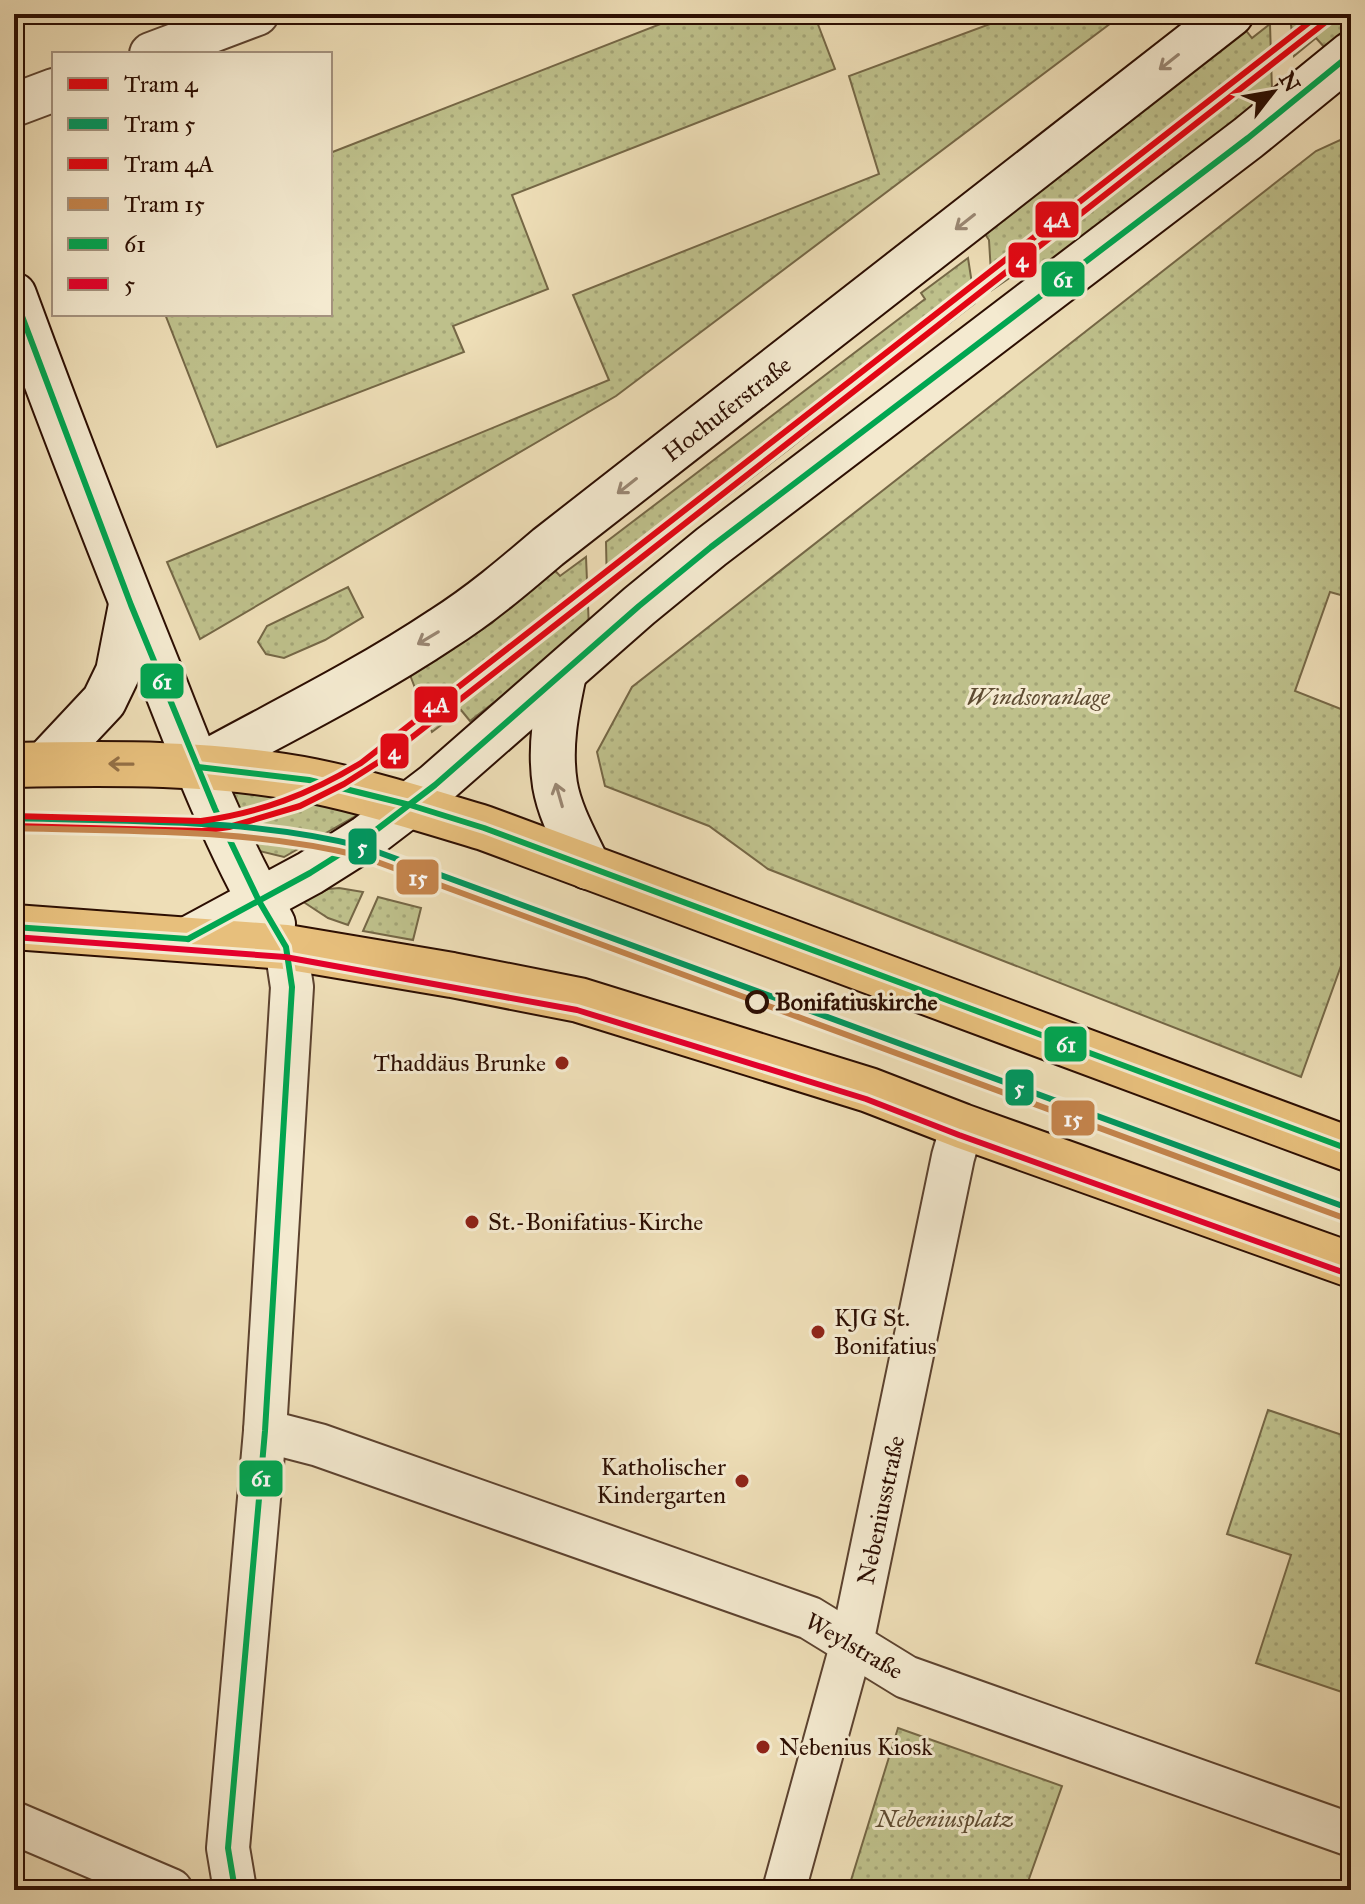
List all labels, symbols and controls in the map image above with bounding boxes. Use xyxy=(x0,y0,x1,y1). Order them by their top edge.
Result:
legend xyxy=(52,52,332,316)
north arrow xyxy=(1233,52,1313,132)
one-way arrow xyxy=(1159,53,1180,71)
text: N xyxy=(1273,67,1306,97)
text: Tram 4 xyxy=(124,69,198,99)
text: Tram 5 xyxy=(124,109,196,139)
text: Tram 4A xyxy=(124,149,214,179)
text: Tram 15 xyxy=(124,189,205,219)
line badge: 4A xyxy=(1034,200,1080,239)
text: 4A xyxy=(1043,206,1071,233)
one-way arrow xyxy=(955,214,976,231)
text: 61 xyxy=(124,229,146,259)
line badge: 4 xyxy=(1007,241,1038,279)
text: 4 xyxy=(1016,246,1030,273)
line badge: 61 xyxy=(1040,260,1086,298)
text: 61 xyxy=(1053,266,1073,293)
text: 5 xyxy=(124,269,135,299)
street label: Hochuferstraße xyxy=(657,350,797,468)
one-way arrow xyxy=(617,477,638,494)
one-way arrow xyxy=(417,630,440,646)
line badge: 61 xyxy=(139,662,185,700)
text: 61 xyxy=(152,668,172,695)
park label: Windsoranlage xyxy=(966,682,1111,712)
line badge: 4A xyxy=(413,685,459,724)
text: 4A xyxy=(422,691,450,718)
line badge: 4 xyxy=(379,732,410,770)
text: 4 xyxy=(388,738,402,765)
one-way arrow xyxy=(108,757,135,772)
one-way arrow xyxy=(551,782,566,808)
line badge: 5 xyxy=(347,827,378,866)
text: 5 xyxy=(357,833,368,860)
line badge: 15 xyxy=(395,858,440,896)
text: 15 xyxy=(409,864,428,891)
place label: Bonifatiuskirche xyxy=(775,987,937,1017)
marker: Bonifatiuskirche xyxy=(746,991,768,1013)
line badge: 61 xyxy=(1043,1025,1088,1063)
text: 61 xyxy=(1056,1031,1076,1058)
place label: Thaddäus Brunke xyxy=(374,1048,546,1078)
marker: Thaddäus Brunke xyxy=(553,1054,571,1072)
line badge: 5 xyxy=(1004,1068,1035,1107)
text: 5 xyxy=(1014,1074,1025,1101)
line badge: 15 xyxy=(1050,1099,1096,1137)
text: 15 xyxy=(1064,1105,1083,1132)
place label: St.-Bonifatius-Kirche xyxy=(488,1207,703,1237)
marker: St.-Bonifatius-Kirche xyxy=(463,1213,481,1231)
place label: KJG St. Bonifatius xyxy=(834,1303,936,1361)
marker: KJG St. Bonifatius xyxy=(809,1323,827,1341)
street label: Nebeniusstraße xyxy=(851,1433,911,1587)
place label: Katholischer Kindergarten xyxy=(597,1452,726,1510)
line badge: 61 xyxy=(238,1459,284,1498)
text: 61 xyxy=(251,1465,271,1492)
marker: Katholischer Kindergarten xyxy=(733,1472,751,1490)
street label: Weylstraße xyxy=(800,1606,908,1686)
place label: Nebenius Kiosk xyxy=(779,1732,933,1762)
marker: Nebenius Kiosk xyxy=(754,1738,772,1756)
park label: Nebeniusplatz xyxy=(874,1804,1014,1834)

